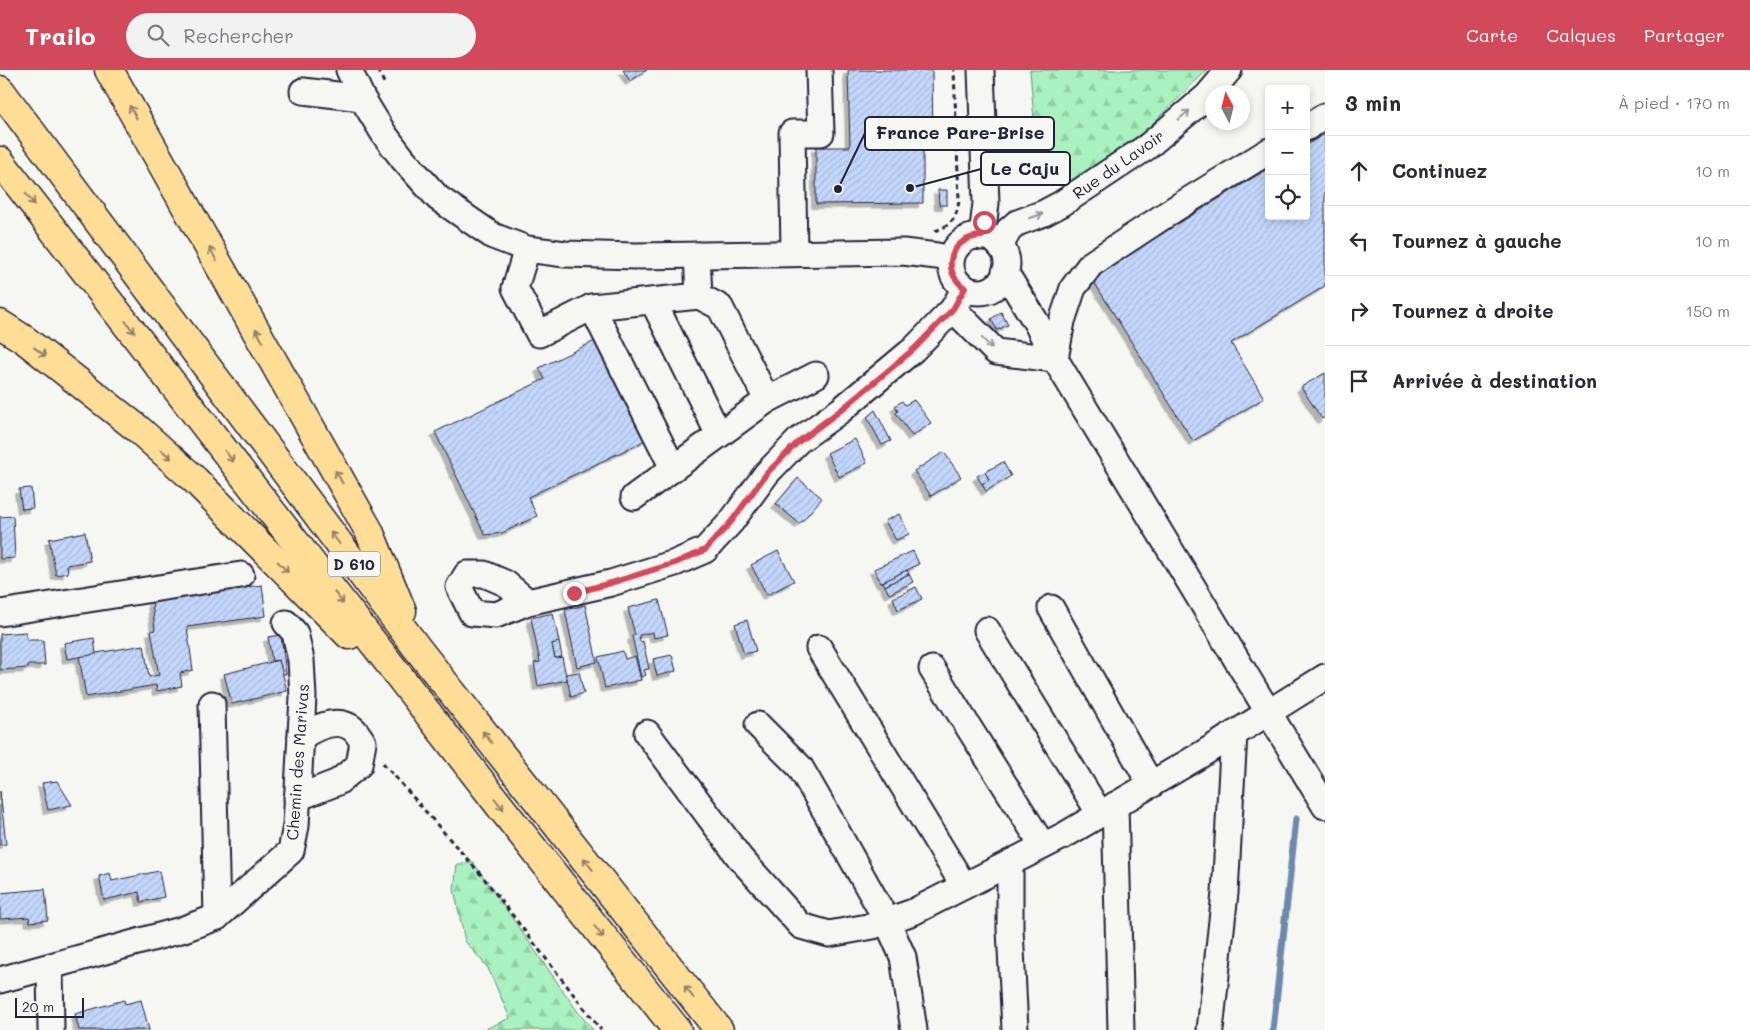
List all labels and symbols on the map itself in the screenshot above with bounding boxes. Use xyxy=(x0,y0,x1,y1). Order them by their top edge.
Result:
north arrow xyxy=(1205,85,1250,130)
one-way arrow xyxy=(128,105,137,120)
one-way arrow xyxy=(1177,110,1190,121)
callout: France Pare-Brise xyxy=(865,117,1054,150)
text: France Pare-Brise xyxy=(876,120,1045,144)
street label: Rue du Lavoir xyxy=(1068,125,1168,203)
callout: Le Caju xyxy=(981,152,1070,185)
text: Le Caju xyxy=(990,156,1060,180)
one-way arrow xyxy=(25,192,35,206)
route start xyxy=(973,211,996,234)
one-way arrow xyxy=(1028,211,1044,221)
one-way arrow xyxy=(207,247,217,261)
one-way arrow xyxy=(125,320,136,333)
one-way arrow xyxy=(253,328,263,343)
one-way arrow xyxy=(981,337,993,350)
one-way arrow xyxy=(33,347,47,357)
one-way arrow xyxy=(159,448,172,459)
one-way arrow xyxy=(224,449,235,462)
one-way arrow xyxy=(333,470,343,484)
one-way arrow xyxy=(330,531,340,545)
road number: D 610 xyxy=(328,552,380,576)
one-way arrow xyxy=(277,561,289,574)
route end xyxy=(563,582,586,605)
one-way arrow xyxy=(334,591,345,604)
street label: Chemin des Marivas xyxy=(281,683,313,841)
one-way arrow xyxy=(482,731,493,744)
one-way arrow xyxy=(493,797,504,810)
one-way arrow xyxy=(582,858,593,871)
one-way arrow xyxy=(594,925,605,938)
one-way arrow xyxy=(683,986,694,999)
scale bar xyxy=(15,995,84,1018)

